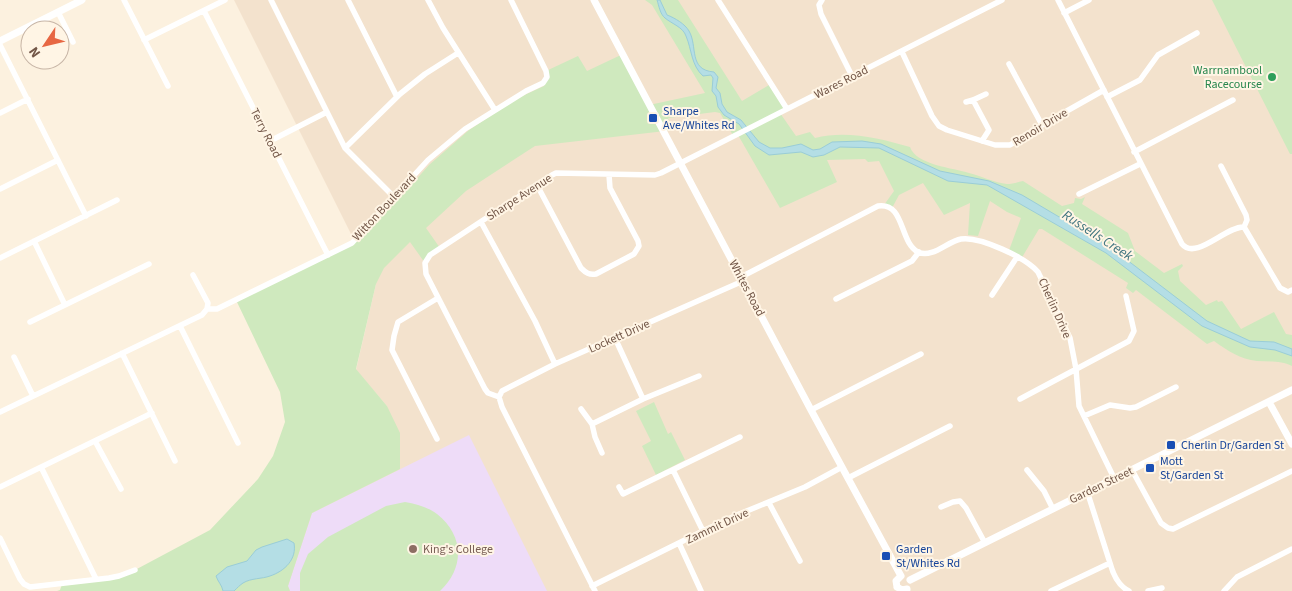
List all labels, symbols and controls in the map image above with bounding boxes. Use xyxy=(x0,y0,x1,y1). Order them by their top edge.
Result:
north arrow xyxy=(20,20,70,70)
text: N xyxy=(24,42,46,61)
street label: Wares Road xyxy=(811,62,871,103)
place label: Warrnambool Racecourse xyxy=(1193,62,1262,93)
marker: Warrnambool Racecourse xyxy=(1266,71,1278,83)
place label: Sharpe Ave/Whites Rd xyxy=(663,103,735,134)
street label: Renoir Drive xyxy=(1010,104,1071,150)
street label: Terry Road xyxy=(246,105,285,161)
marker: Sharpe Ave/Whites Rd xyxy=(647,112,659,124)
street label: Witton Boulevard xyxy=(349,170,420,245)
street label: Sharpe Avenue xyxy=(483,170,555,225)
water label: Russells Creek xyxy=(1058,205,1137,266)
street label: Whites Road xyxy=(725,257,769,320)
street label: Cherlin Drive xyxy=(1034,275,1075,341)
street label: Lockett Drive xyxy=(586,315,653,358)
place label: Cherlin Dr/Garden St xyxy=(1181,437,1284,454)
marker: Cherlin Dr/Garden St xyxy=(1165,439,1177,451)
place label: Mott St/Garden St xyxy=(1160,453,1224,484)
marker: Mott St/Garden St xyxy=(1144,462,1156,474)
street label: Garden Street xyxy=(1066,463,1136,508)
street label: Zammit Drive xyxy=(683,504,751,548)
place label: King's College xyxy=(423,541,493,558)
place label: Garden St/Whites Rd xyxy=(896,541,960,572)
marker: King's College xyxy=(407,543,419,555)
marker: Garden St/Whites Rd xyxy=(880,550,892,562)

